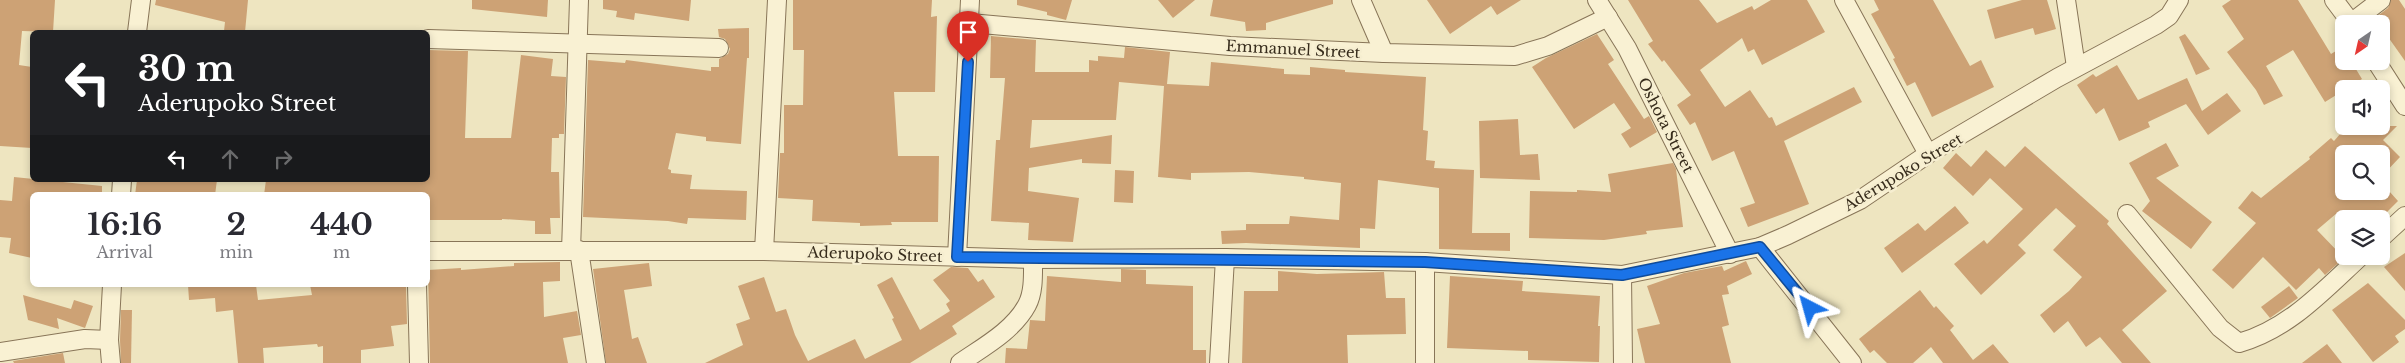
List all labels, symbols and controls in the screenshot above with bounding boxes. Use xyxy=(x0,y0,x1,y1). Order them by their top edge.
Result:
pin xyxy=(947,11,989,62)
north arrow xyxy=(2335,15,2390,70)
map controls xyxy=(2335,15,2390,265)
icon: arrive xyxy=(954,18,982,46)
street label: Emmanuel Street xyxy=(1225,36,1361,62)
text: 30 m xyxy=(138,47,235,90)
icon: left xyxy=(55,50,120,115)
street label: Oshota Street xyxy=(1634,74,1698,176)
button: sound xyxy=(2335,80,2390,135)
text: Aderupoko Street xyxy=(138,90,336,117)
street label: Aderupoko Street xyxy=(1839,129,1966,215)
icon: left xyxy=(163,145,191,173)
icon: ahead xyxy=(216,145,244,173)
icon: right xyxy=(269,145,297,173)
button: search xyxy=(2335,145,2390,200)
text: 16:16 xyxy=(87,206,162,243)
text: 2 xyxy=(227,206,246,243)
text: 440 xyxy=(310,206,373,243)
button: layers xyxy=(2335,210,2390,265)
text: Arrival xyxy=(96,242,153,262)
text: min xyxy=(219,242,253,262)
text: m xyxy=(333,242,350,262)
street label: Aderupoko Street xyxy=(806,242,943,266)
position arrow xyxy=(1783,281,1835,333)

